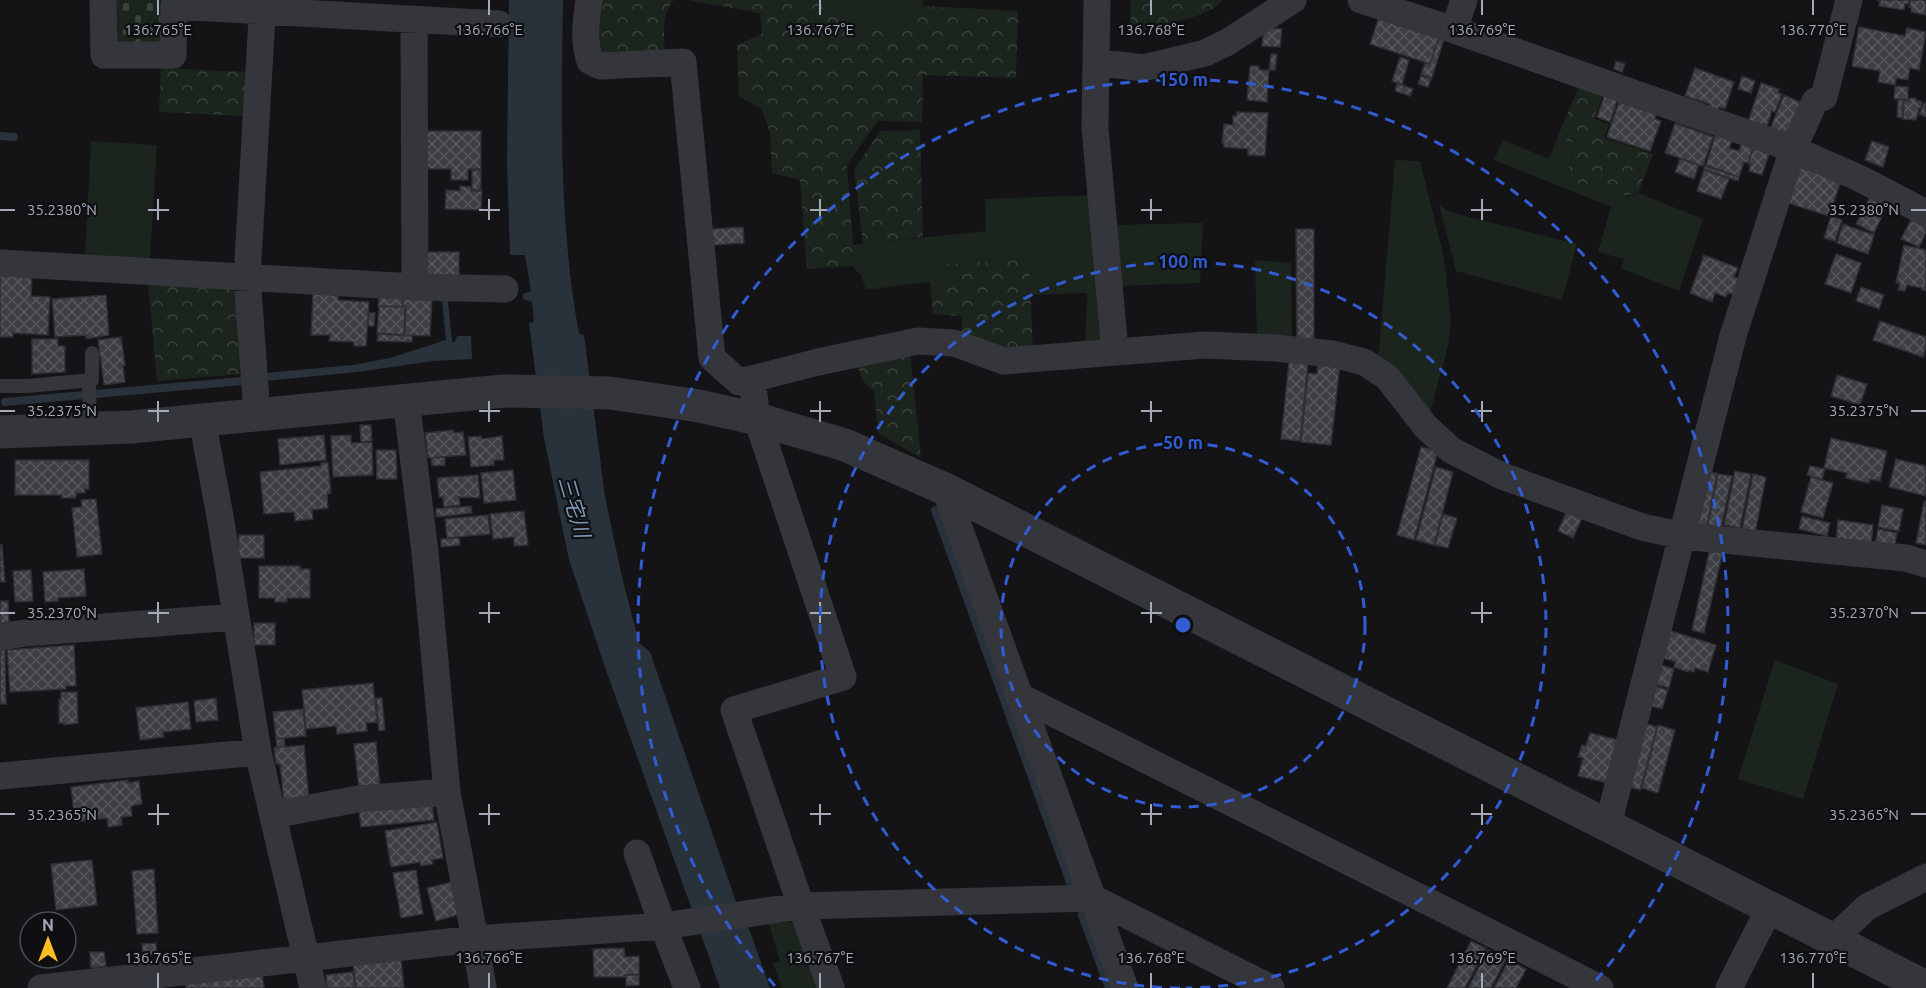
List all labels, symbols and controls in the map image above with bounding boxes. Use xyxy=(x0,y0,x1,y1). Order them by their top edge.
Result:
text: 136.765°E xyxy=(124,21,192,38)
text: 136.766°E xyxy=(455,21,523,38)
text: 136.767°E xyxy=(786,21,854,38)
text: 136.768°E xyxy=(1117,21,1185,38)
text: 136.769°E xyxy=(1448,21,1516,38)
text: 136.770°E xyxy=(1779,21,1847,38)
text: 150 m xyxy=(1158,69,1208,89)
text: 35.2380°N xyxy=(27,201,97,218)
text: 35.2380°N xyxy=(1829,201,1899,218)
text: 100 m xyxy=(1158,251,1208,271)
text: 35.2375°N xyxy=(27,402,97,419)
text: 35.2375°N xyxy=(1829,402,1899,419)
text: 50 m xyxy=(1163,432,1203,452)
water label: 三宅川 xyxy=(555,473,596,542)
text: 35.2370°N xyxy=(27,604,97,621)
text: 35.2370°N xyxy=(1829,604,1899,621)
centre of rings xyxy=(1173,615,1193,635)
text: 35.2365°N xyxy=(27,806,97,823)
text: 35.2365°N xyxy=(1829,806,1899,823)
north arrow xyxy=(18,910,78,970)
text: N xyxy=(42,916,54,934)
text: 136.765°E xyxy=(124,949,192,966)
text: 136.766°E xyxy=(455,949,523,966)
text: 136.767°E xyxy=(786,949,854,966)
text: 136.768°E xyxy=(1117,949,1185,966)
text: 136.769°E xyxy=(1448,949,1516,966)
text: 136.770°E xyxy=(1779,949,1847,966)

